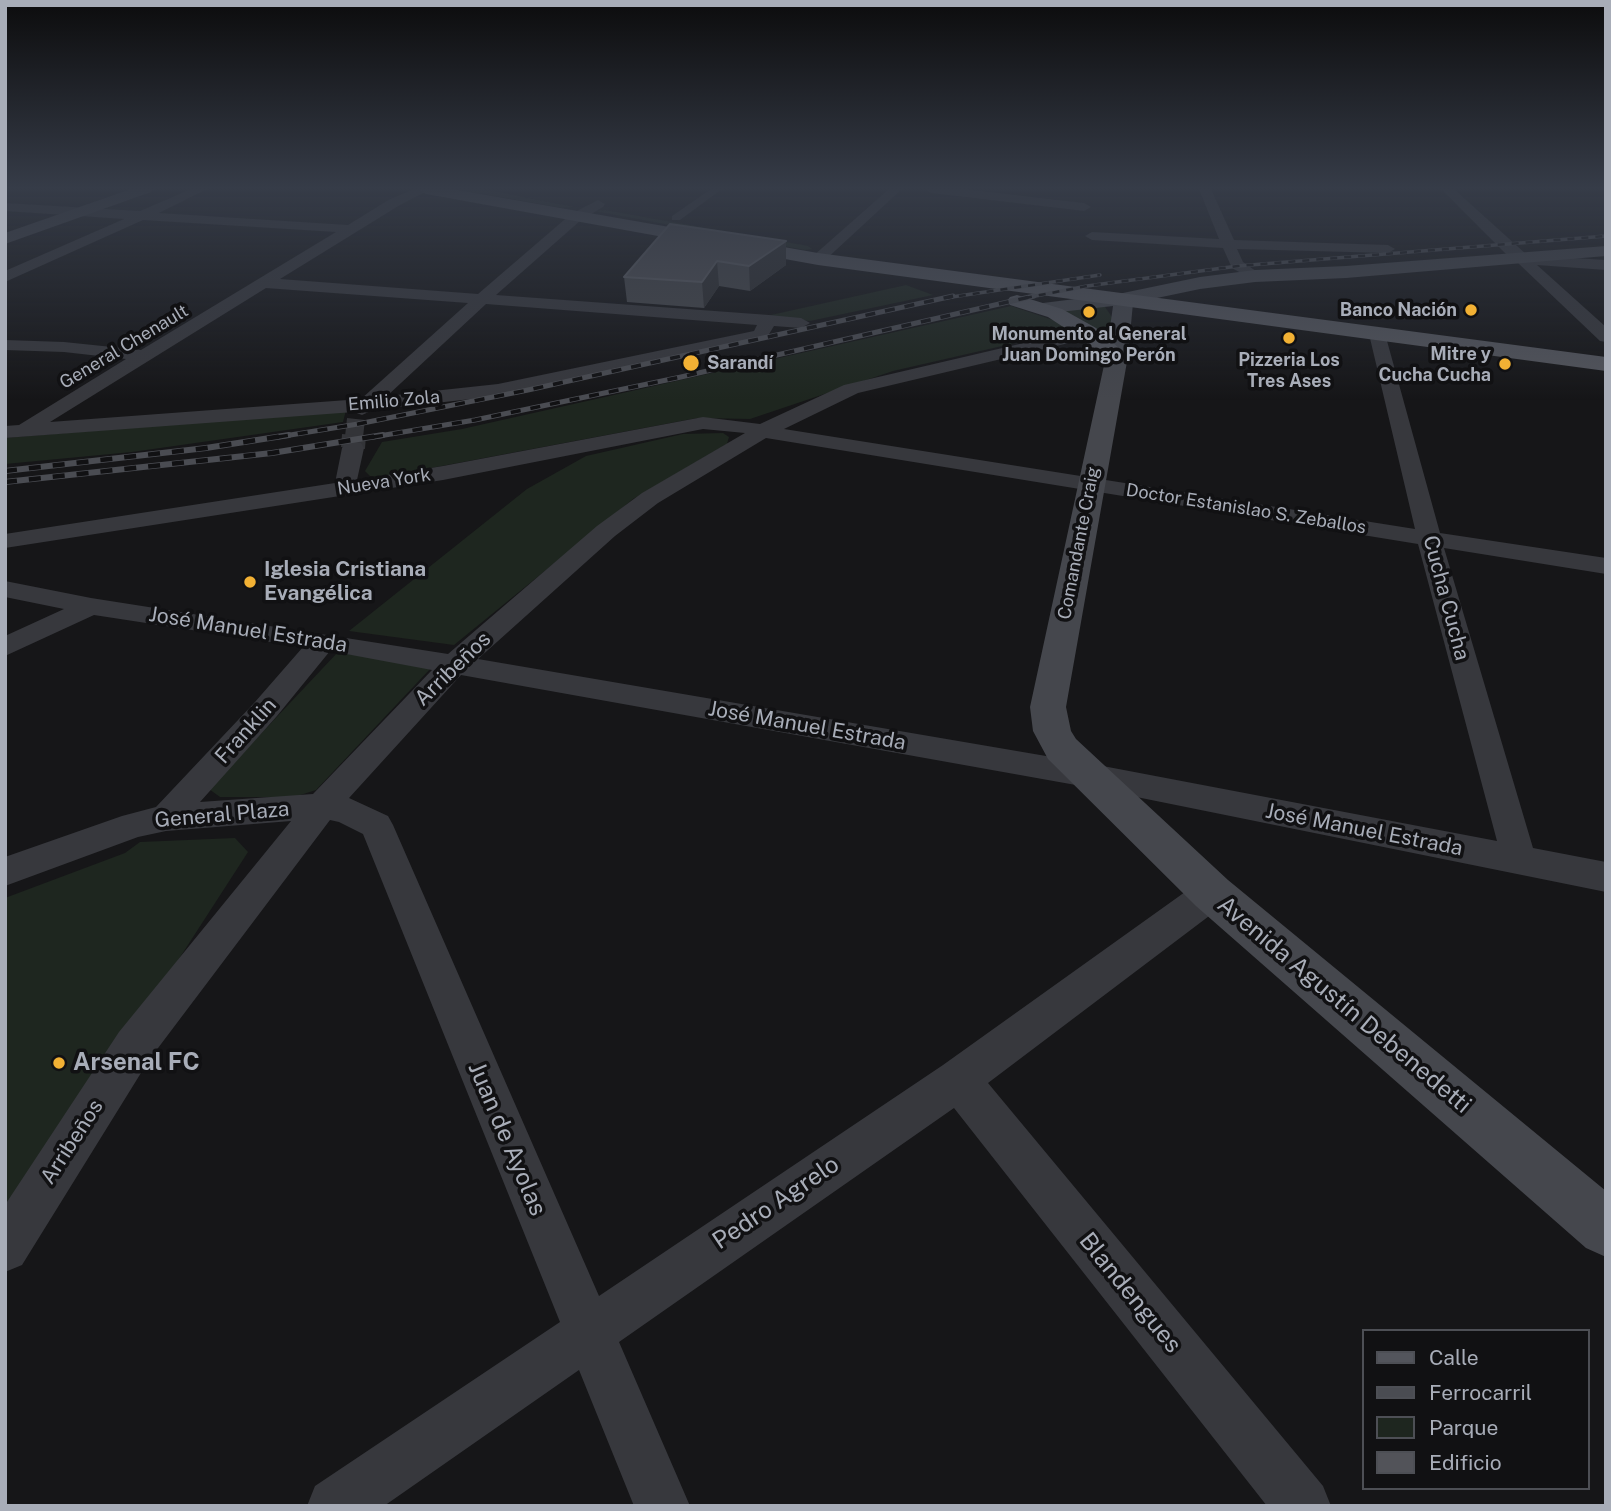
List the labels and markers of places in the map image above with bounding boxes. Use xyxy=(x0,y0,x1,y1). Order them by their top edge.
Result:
place label: Banco Nación xyxy=(1340,299,1457,321)
marker: Banco Nación xyxy=(1463,302,1479,318)
marker: Monumento al General Juan Domingo Perón xyxy=(1081,304,1097,320)
place label: Monumento al General Juan Domingo Perón xyxy=(991,323,1187,366)
marker: Pizzeria Los Tres Ases xyxy=(1281,330,1297,346)
place label: Mitre y Cucha Cucha xyxy=(1378,343,1491,386)
place label: Pizzeria Los Tres Ases xyxy=(1238,349,1340,392)
place label: Sarandí xyxy=(707,352,773,374)
marker: Sarandí xyxy=(681,353,701,373)
marker: Mitre y Cucha Cucha xyxy=(1497,356,1513,372)
place label: Iglesia Cristiana Evangélica xyxy=(264,557,426,607)
marker: Iglesia Cristiana Evangélica xyxy=(242,574,258,590)
place label: Arsenal FC xyxy=(73,1049,200,1077)
marker: Arsenal FC xyxy=(51,1055,67,1071)

